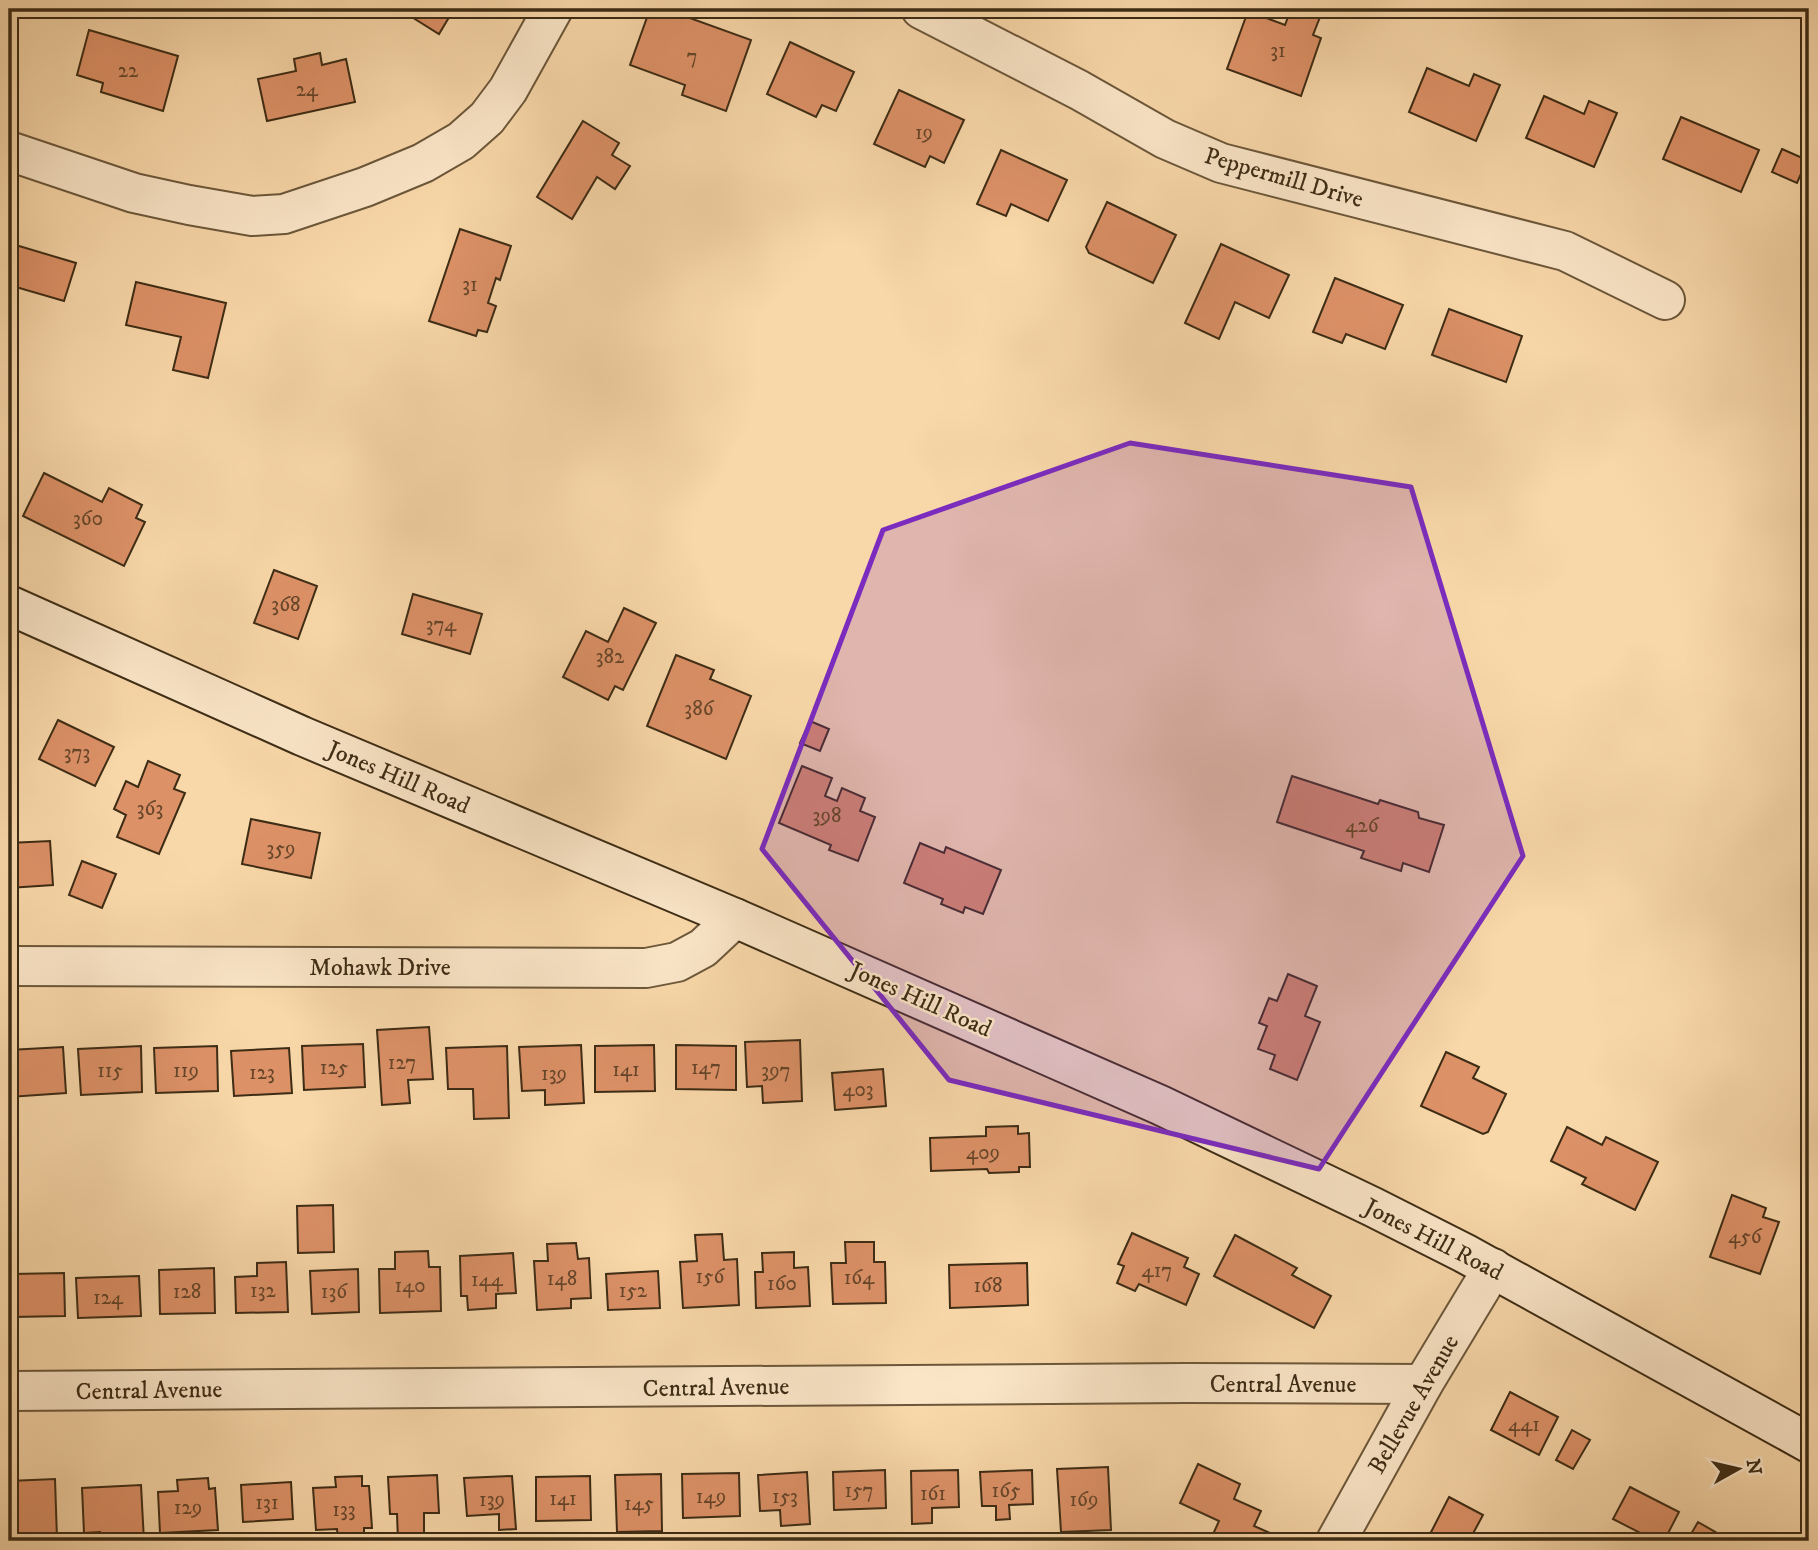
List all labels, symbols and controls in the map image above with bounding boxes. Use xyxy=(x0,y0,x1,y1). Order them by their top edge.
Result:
house number: 31 xyxy=(1270,38,1286,64)
house number: 7 xyxy=(686,44,698,70)
house number: 22 xyxy=(118,58,139,84)
house number: 24 xyxy=(296,77,319,103)
house number: 19 xyxy=(915,120,933,146)
street label: Peppermill Drive xyxy=(1201,141,1367,215)
house number: 31 xyxy=(462,272,478,298)
house number: 360 xyxy=(73,506,103,532)
house number: 368 xyxy=(271,592,301,618)
house number: 374 xyxy=(426,612,457,638)
house number: 382 xyxy=(596,644,625,670)
house number: 386 xyxy=(684,696,715,722)
street label: Jones Hill Road xyxy=(321,734,474,821)
house number: 373 xyxy=(64,740,90,766)
house number: 363 xyxy=(137,796,163,822)
house number: 398 xyxy=(813,803,841,829)
house number: 426 xyxy=(1345,813,1380,839)
house number: 359 xyxy=(267,836,295,862)
street label: Mohawk Drive xyxy=(309,953,451,983)
street label: Jones Hill Road xyxy=(843,954,996,1045)
house number: 127 xyxy=(388,1050,416,1076)
house number: 125 xyxy=(320,1055,348,1081)
house number: 147 xyxy=(691,1055,721,1081)
house number: 141 xyxy=(612,1057,640,1083)
house number: 115 xyxy=(97,1058,123,1084)
house number: 119 xyxy=(173,1058,199,1084)
house number: 397 xyxy=(761,1058,791,1084)
house number: 123 xyxy=(249,1060,275,1086)
house number: 139 xyxy=(541,1061,567,1087)
house number: 403 xyxy=(842,1077,874,1103)
house number: 409 xyxy=(966,1140,1000,1166)
street label: Jones Hill Road xyxy=(1357,1191,1508,1288)
house number: 456 xyxy=(1728,1224,1763,1250)
house number: 417 xyxy=(1142,1258,1172,1284)
house number: 156 xyxy=(696,1264,726,1290)
house number: 164 xyxy=(844,1265,875,1291)
house number: 148 xyxy=(547,1266,577,1292)
house number: 144 xyxy=(471,1267,504,1293)
house number: 160 xyxy=(767,1271,797,1297)
house number: 140 xyxy=(394,1273,426,1299)
house number: 168 xyxy=(973,1273,1003,1299)
house number: 132 xyxy=(250,1278,277,1304)
house number: 152 xyxy=(619,1278,648,1304)
house number: 128 xyxy=(173,1279,201,1305)
house number: 136 xyxy=(321,1279,348,1305)
house number: 124 xyxy=(93,1285,124,1311)
street label: Bellevue Avenue xyxy=(1362,1329,1466,1479)
street label: Central Avenue xyxy=(1210,1370,1356,1400)
street label: Central Avenue xyxy=(642,1372,790,1404)
street label: Central Avenue xyxy=(75,1375,223,1407)
house number: 441 xyxy=(1508,1412,1540,1438)
north arrow xyxy=(1702,1434,1772,1504)
text: N xyxy=(1741,1458,1766,1477)
house number: 157 xyxy=(844,1478,874,1504)
house number: 165 xyxy=(992,1478,1021,1504)
house number: 161 xyxy=(920,1481,946,1507)
house number: 149 xyxy=(696,1484,726,1510)
house number: 153 xyxy=(772,1484,798,1510)
house number: 141 xyxy=(549,1486,577,1512)
house number: 139 xyxy=(479,1487,505,1513)
house number: 169 xyxy=(1069,1487,1099,1513)
house number: 131 xyxy=(255,1490,279,1516)
house number: 145 xyxy=(624,1491,654,1517)
house number: 129 xyxy=(174,1495,202,1521)
house number: 133 xyxy=(332,1497,356,1523)

